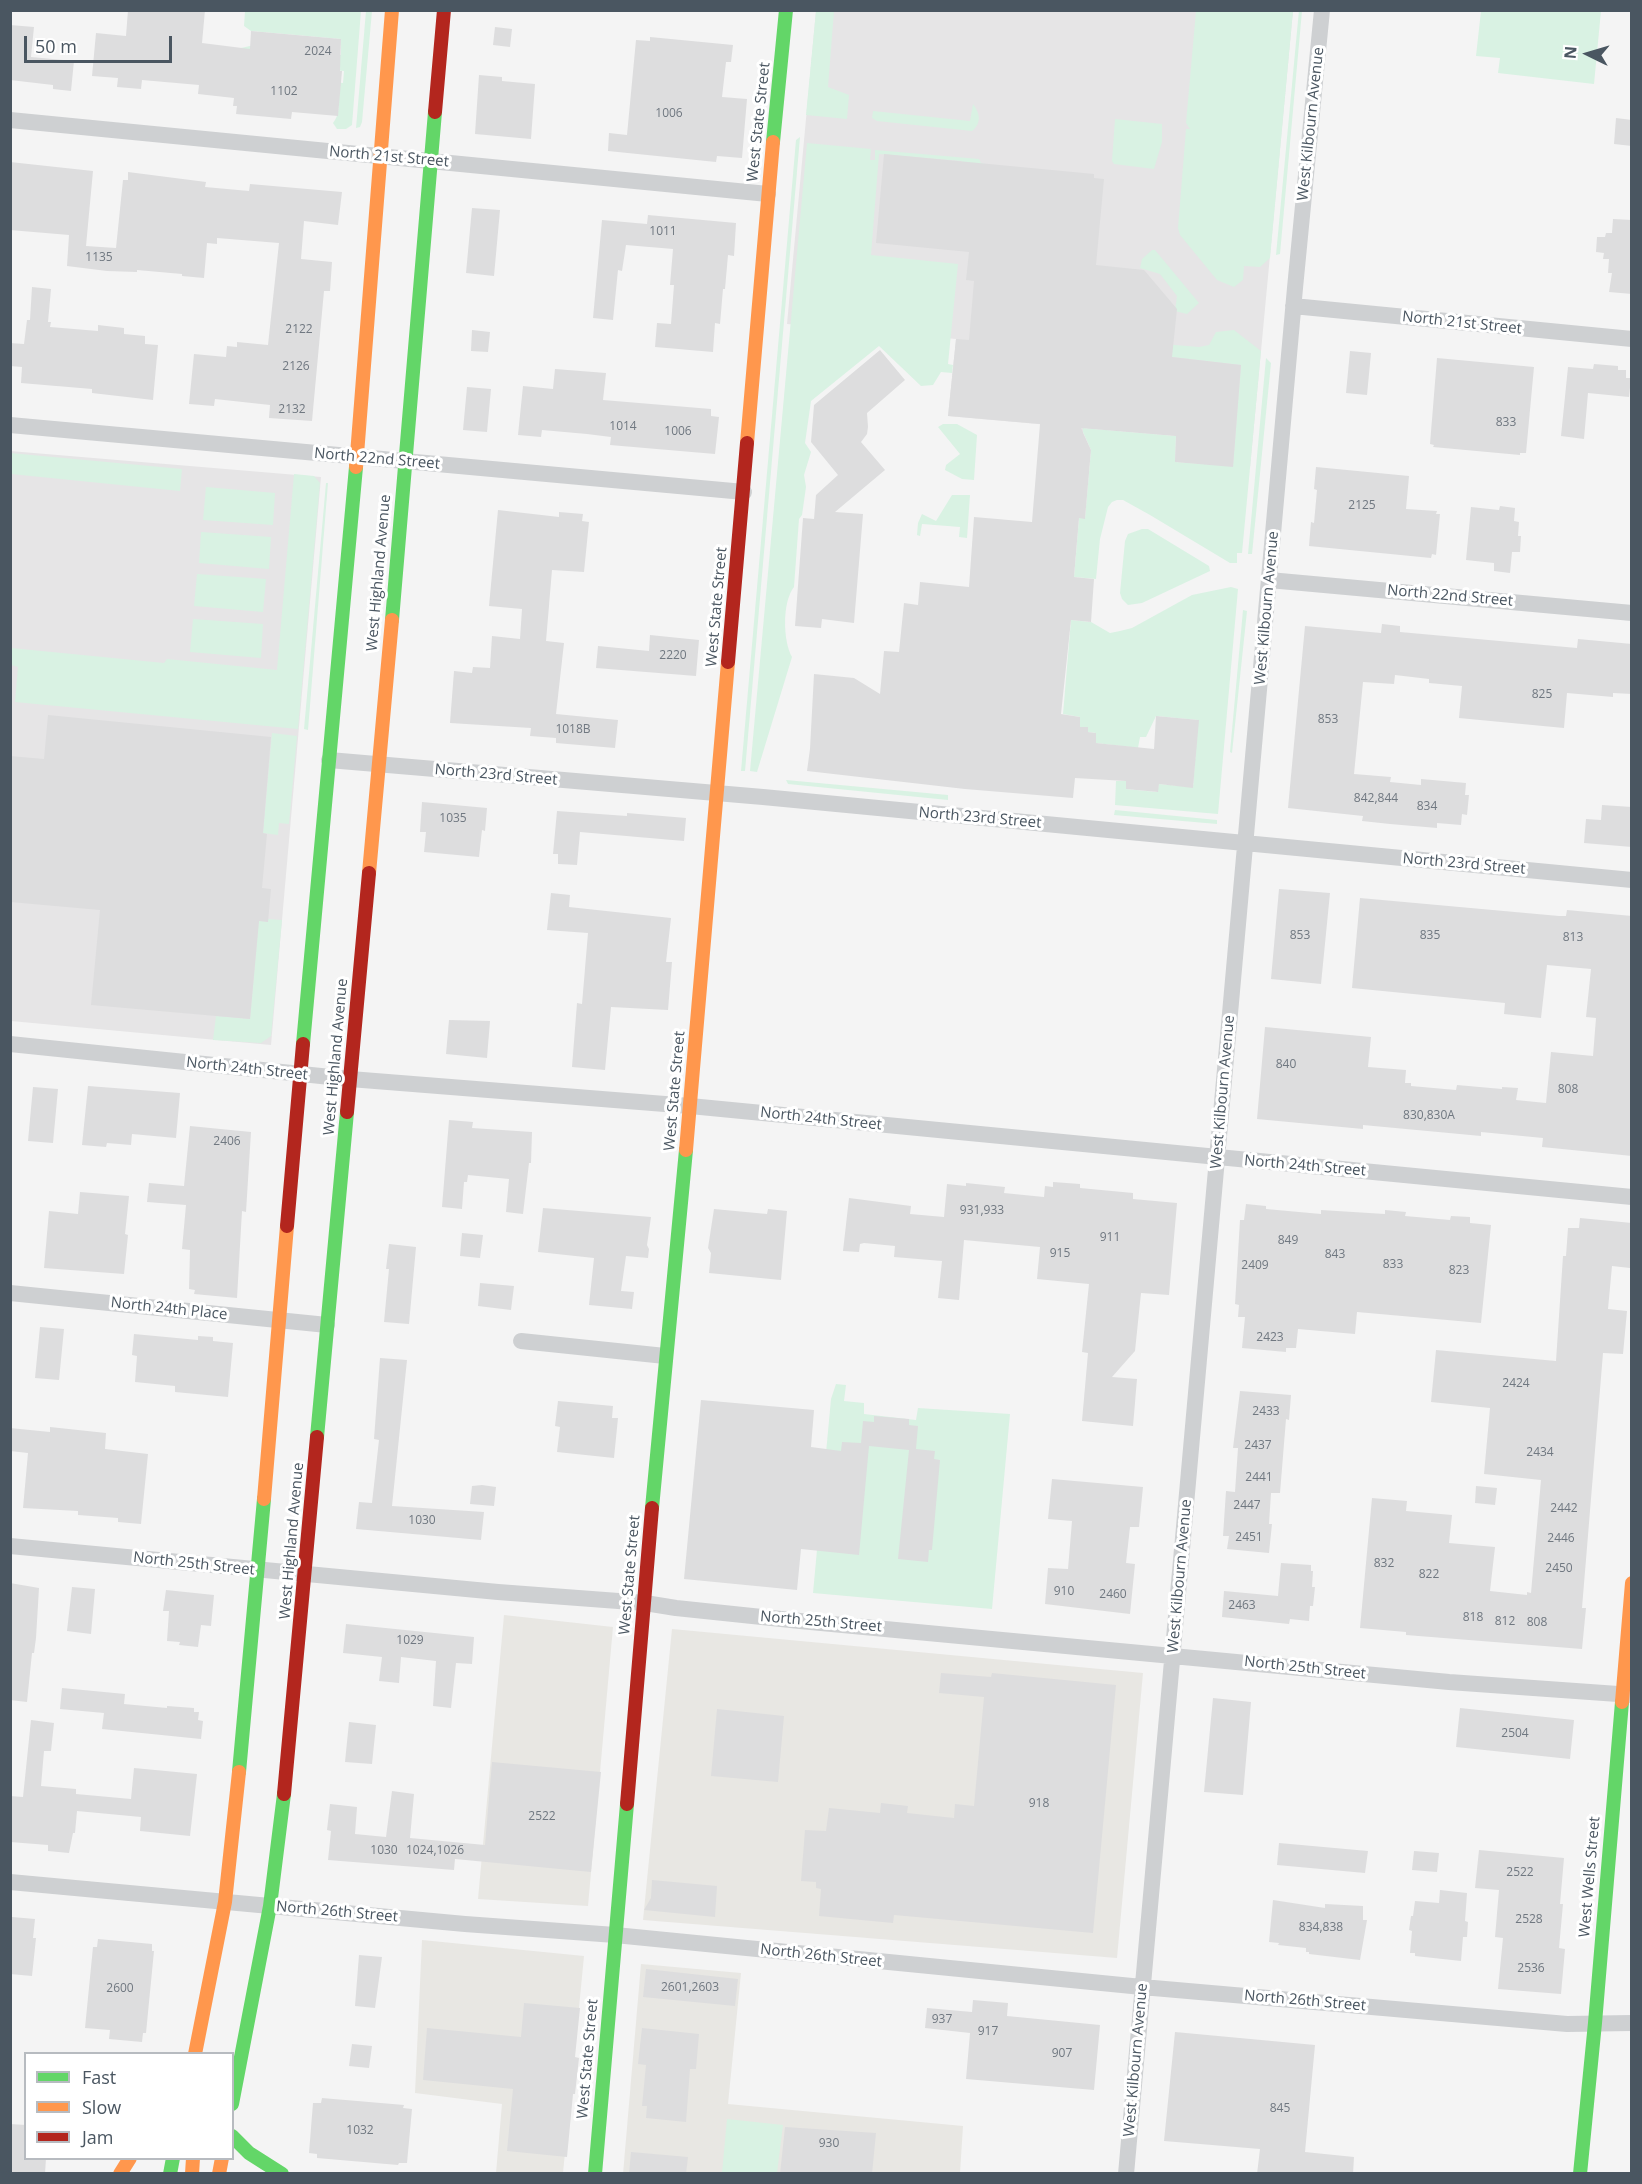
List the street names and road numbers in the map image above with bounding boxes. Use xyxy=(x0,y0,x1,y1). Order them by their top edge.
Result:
street label: West Kilbourn Avenue xyxy=(1294,46,1328,202)
street label: West State Street xyxy=(744,61,774,183)
street label: North 21st Street xyxy=(328,143,450,171)
street label: North 21st Street xyxy=(1401,308,1523,338)
street label: North 22nd Street xyxy=(313,445,441,473)
street label: West Highland Avenue xyxy=(363,494,395,652)
street label: West Kilbourn Avenue xyxy=(1251,530,1283,686)
street label: West State Street xyxy=(703,546,731,668)
street label: North 22nd Street xyxy=(1386,582,1514,610)
street label: North 23rd Street xyxy=(434,761,558,789)
street label: North 23rd Street xyxy=(918,804,1042,832)
street label: North 23rd Street xyxy=(1402,850,1526,878)
street label: West Highland Avenue xyxy=(320,978,352,1136)
street label: West Kilbourn Avenue xyxy=(1207,1014,1239,1170)
street label: West State Street xyxy=(661,1030,689,1152)
street label: North 24th Street xyxy=(185,1054,309,1084)
street label: North 24th Street xyxy=(759,1104,883,1134)
street label: North 24th Street xyxy=(1243,1152,1367,1180)
street label: North 24th Place xyxy=(110,1294,228,1324)
street label: West Highland Avenue xyxy=(276,1462,308,1620)
street label: West Kilbourn Avenue xyxy=(1164,1498,1196,1654)
street label: West State Street xyxy=(616,1514,644,1636)
street label: North 25th Street xyxy=(132,1549,256,1579)
street label: North 25th Street xyxy=(759,1608,883,1636)
street label: North 25th Street xyxy=(1243,1653,1367,1683)
street label: West Wells Street xyxy=(1576,1816,1604,1938)
street label: North 26th Street xyxy=(275,1898,399,1926)
street label: North 26th Street xyxy=(759,1941,883,1971)
street label: West Kilbourn Avenue xyxy=(1120,1982,1152,2138)
street label: North 26th Street xyxy=(1243,1987,1367,2015)
street label: West State Street xyxy=(574,1998,602,2120)

